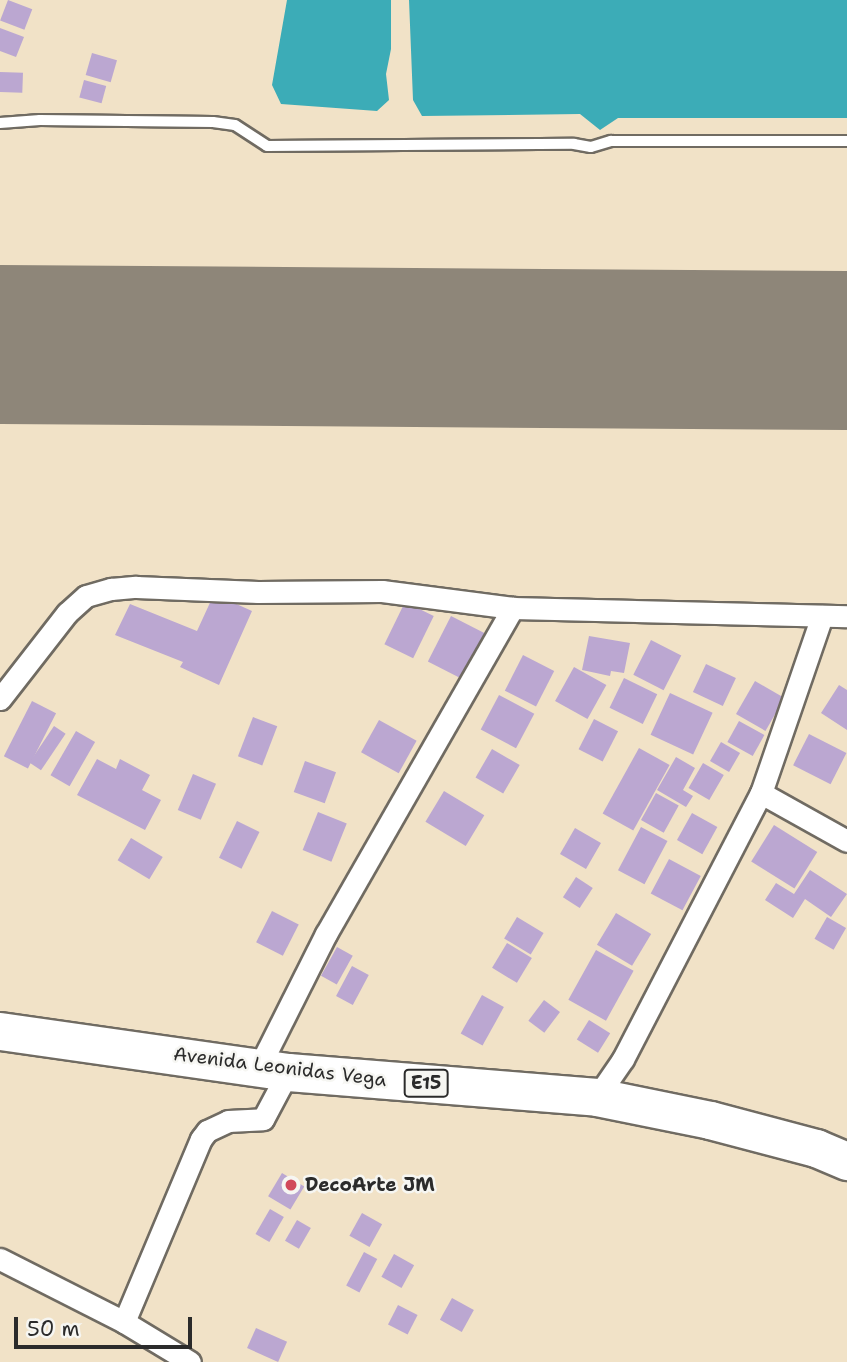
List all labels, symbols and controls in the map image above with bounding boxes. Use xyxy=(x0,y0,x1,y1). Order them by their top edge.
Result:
street label: Avenida Leonidas Vega xyxy=(172,1043,388,1091)
road number: E15 xyxy=(403,1068,449,1098)
place label: DecoArte JM xyxy=(305,1174,435,1196)
marker: DecoArte JM xyxy=(283,1177,299,1193)
scale bar xyxy=(18,1302,196,1346)
text: 50 m xyxy=(27,1315,80,1343)

